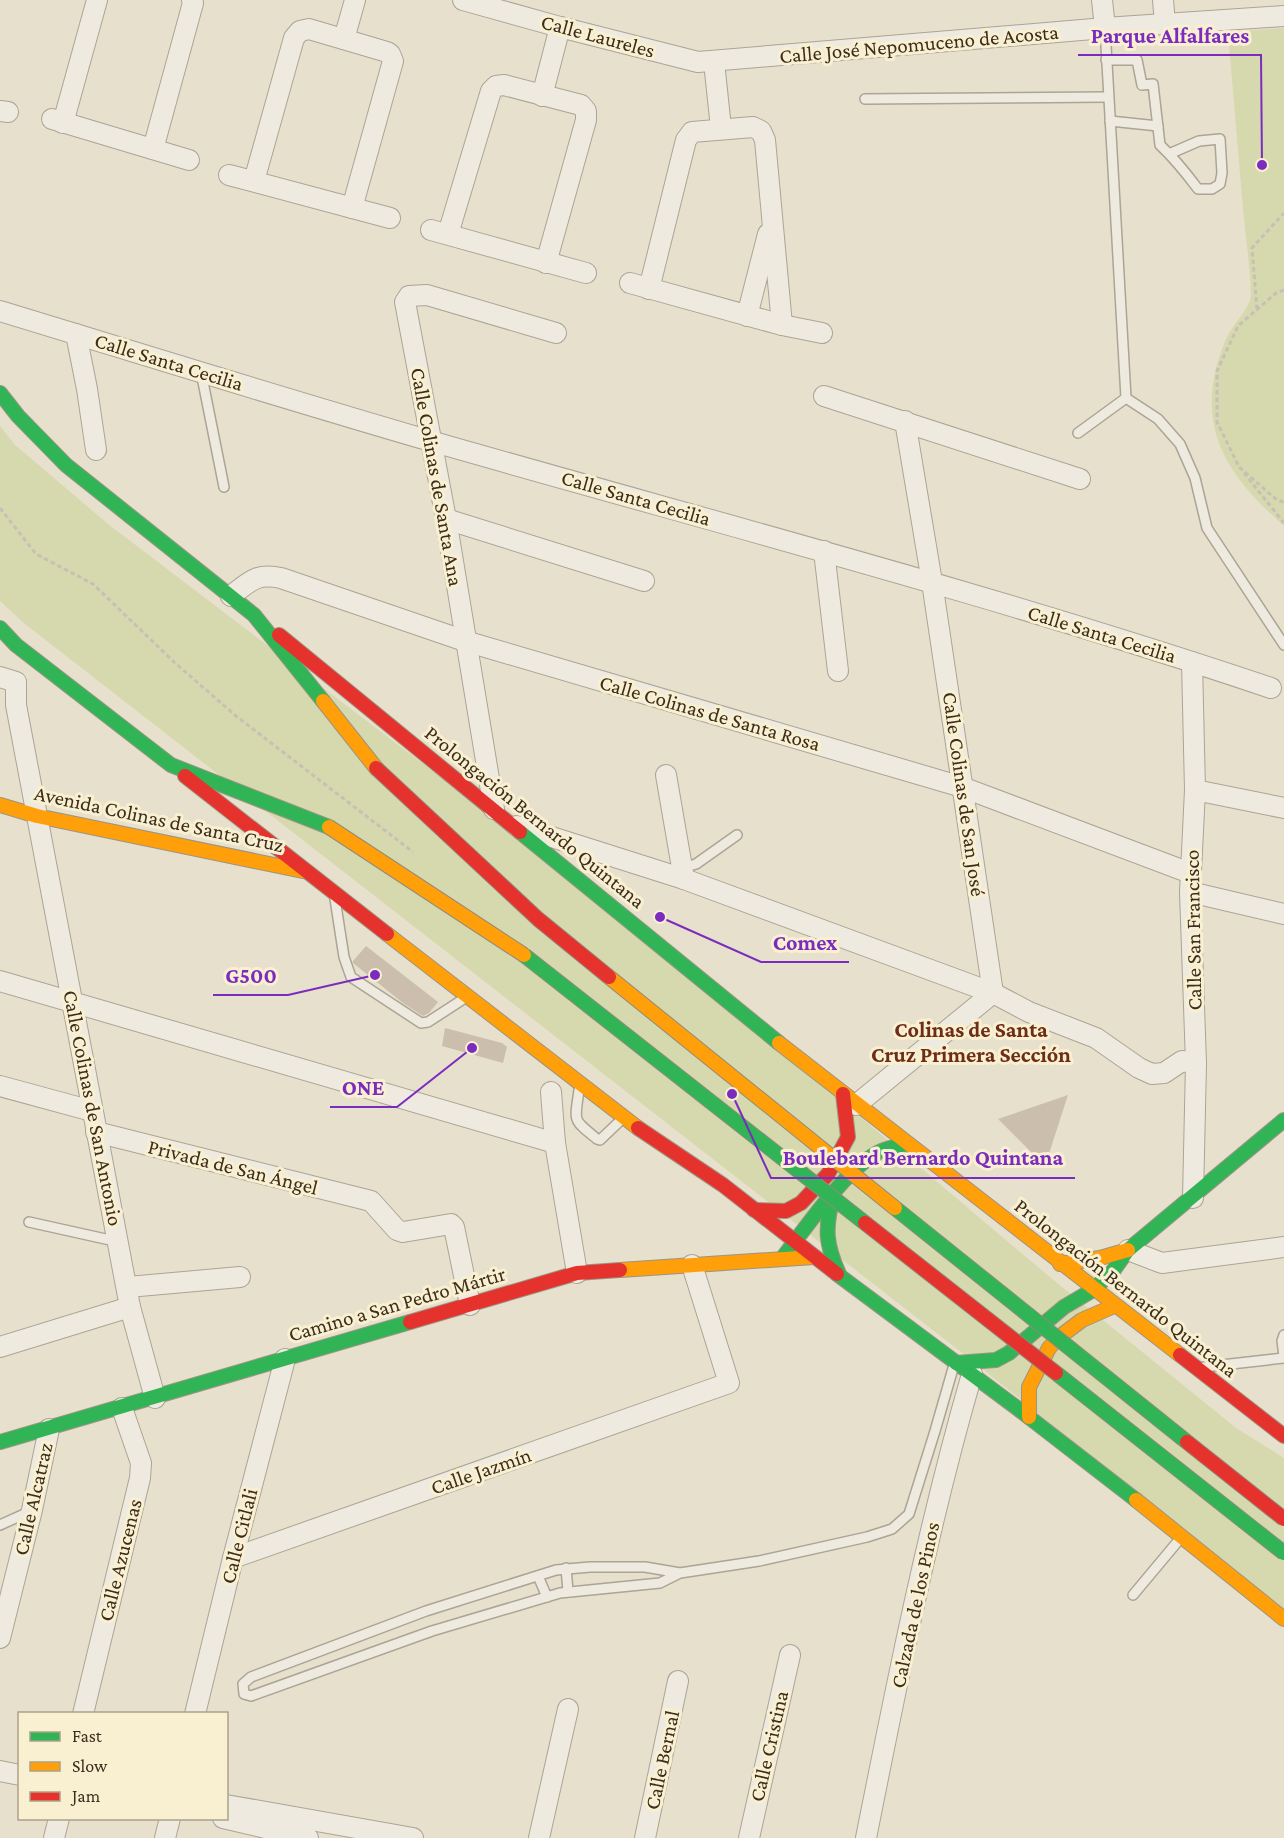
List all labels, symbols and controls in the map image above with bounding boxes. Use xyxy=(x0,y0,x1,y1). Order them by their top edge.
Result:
street label: Calle Laureles xyxy=(538,9,658,63)
callout: Parque Alfalfares xyxy=(1078,15,1261,55)
street label: Calle José Nepomuceno de Acosta xyxy=(778,20,1060,68)
text: Parque Alfalfares xyxy=(1091,23,1249,48)
street label: Calle Santa Cecilia xyxy=(92,328,246,396)
street label: Calle Colinas de Santa Ana xyxy=(406,366,468,588)
street label: Calle Santa Cecilia xyxy=(559,465,714,531)
street label: Calle Santa Cecilia xyxy=(1025,600,1179,668)
street label: Calle Colinas de Santa Rosa xyxy=(597,670,823,756)
street label: Calle Colinas de San José xyxy=(938,690,990,898)
street label: Prolongación Bernardo Quintana xyxy=(420,721,650,913)
street label: Avenida Colinas de Santa Cruz xyxy=(32,781,286,857)
street label: Calle San Francisco xyxy=(1180,849,1206,1011)
callout: Comex xyxy=(761,922,849,962)
text: Comex xyxy=(773,930,838,955)
callout: G500 xyxy=(213,955,288,995)
text: G500 xyxy=(225,963,277,988)
street label: Calle Colinas de San Antonio xyxy=(58,988,128,1228)
district label: Colinas de Santa Cruz Primera Sección xyxy=(871,1017,1071,1067)
callout: ONE xyxy=(330,1067,397,1107)
text: ONE xyxy=(342,1075,385,1100)
street label: Privada de San Ángel xyxy=(145,1134,321,1200)
callout: Boulebard Bernardo Quintana xyxy=(771,1138,1075,1178)
text: Boulebard Bernardo Quintana xyxy=(783,1145,1063,1170)
street label: Prolongación Bernardo Quintana xyxy=(1010,1194,1242,1383)
street label: Camino a San Pedro Mártir xyxy=(286,1261,509,1347)
street label: Calle Alcatraz xyxy=(8,1440,58,1558)
street label: Calle Jazmín xyxy=(428,1443,534,1499)
street label: Calle Citlali xyxy=(216,1485,263,1586)
street label: Calle Azucenas xyxy=(93,1496,147,1624)
street label: Calzada de los Pinos xyxy=(886,1520,944,1690)
street label: Calle Cristina xyxy=(745,1688,793,1804)
street label: Calle Bernal xyxy=(640,1708,684,1812)
legend xyxy=(18,1712,228,1820)
text: Fast xyxy=(72,1726,103,1746)
text: Slow xyxy=(72,1756,108,1776)
text: Jam xyxy=(70,1786,101,1806)

